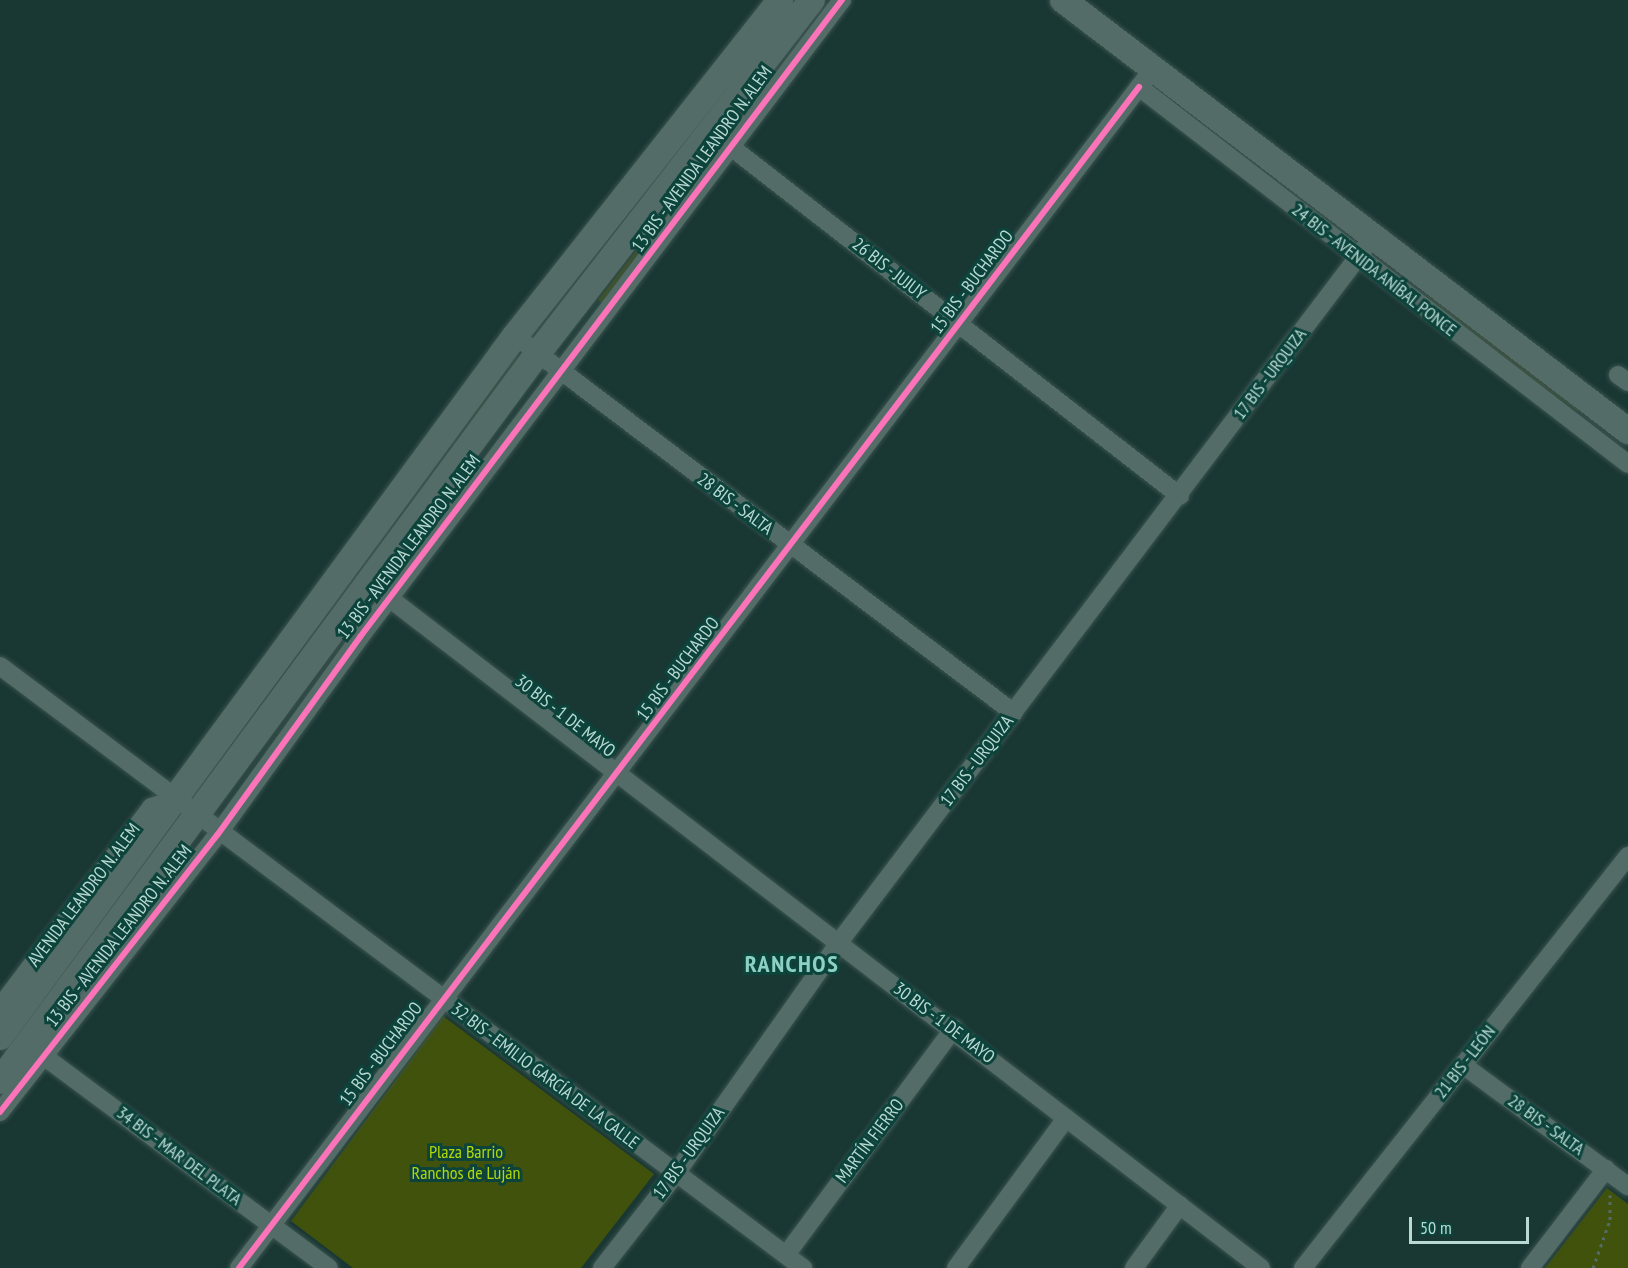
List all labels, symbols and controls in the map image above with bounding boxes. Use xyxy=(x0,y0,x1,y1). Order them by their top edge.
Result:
street label: 13 BIS - AVENIDA LEANDRO N. ALEM xyxy=(626,60,778,258)
street label: 24 BIS - AVENIDA ANÍBAL PONCE xyxy=(1286,198,1462,342)
street label: 15 BIS - BUCHARDO xyxy=(926,225,1018,339)
street label: 26 BIS - JUJUY xyxy=(847,233,931,305)
street label: 17 BIS - URQUIZA xyxy=(1228,323,1312,425)
street label: 13 BIS - AVENIDA LEANDRO N. ALEM xyxy=(331,449,487,645)
street label: 28 BIS - SALTA xyxy=(692,468,778,540)
street label: 15 BIS - BUCHARDO xyxy=(632,612,724,726)
street label: 30 BIS - 1 DE MAYO xyxy=(510,670,620,762)
street label: 17 BIS - URQUIZA xyxy=(935,710,1019,812)
street label: AVENIDA LEANDRO N. ALEM xyxy=(23,818,145,972)
street label: 13 BIS - AVENIDA LEANDRO N. ALEM xyxy=(40,839,198,1033)
district label: RANCHOS xyxy=(745,950,839,978)
street label: 30 BIS - 1 DE MAYO xyxy=(889,977,999,1069)
street label: 15 BIS - BUCHARDO xyxy=(335,997,427,1111)
street label: 32 BIS - EMILIO GARCÍA DE LA CALLE xyxy=(446,998,644,1154)
street label: 21 BIS - LEÓN xyxy=(1429,1021,1501,1103)
street label: 28 BIS - SALTA xyxy=(1503,1090,1589,1160)
street label: MARTÍN FIERRO xyxy=(831,1095,909,1187)
street label: 34 BIS - MAR DEL PLATA xyxy=(111,1101,247,1211)
street label: 17 BIS - URQUIZA xyxy=(648,1102,730,1204)
park label: Plaza Barrio Ranchos de Luján xyxy=(412,1142,520,1184)
scale bar xyxy=(1412,1205,1532,1243)
text: 50 m xyxy=(1420,1216,1452,1239)

